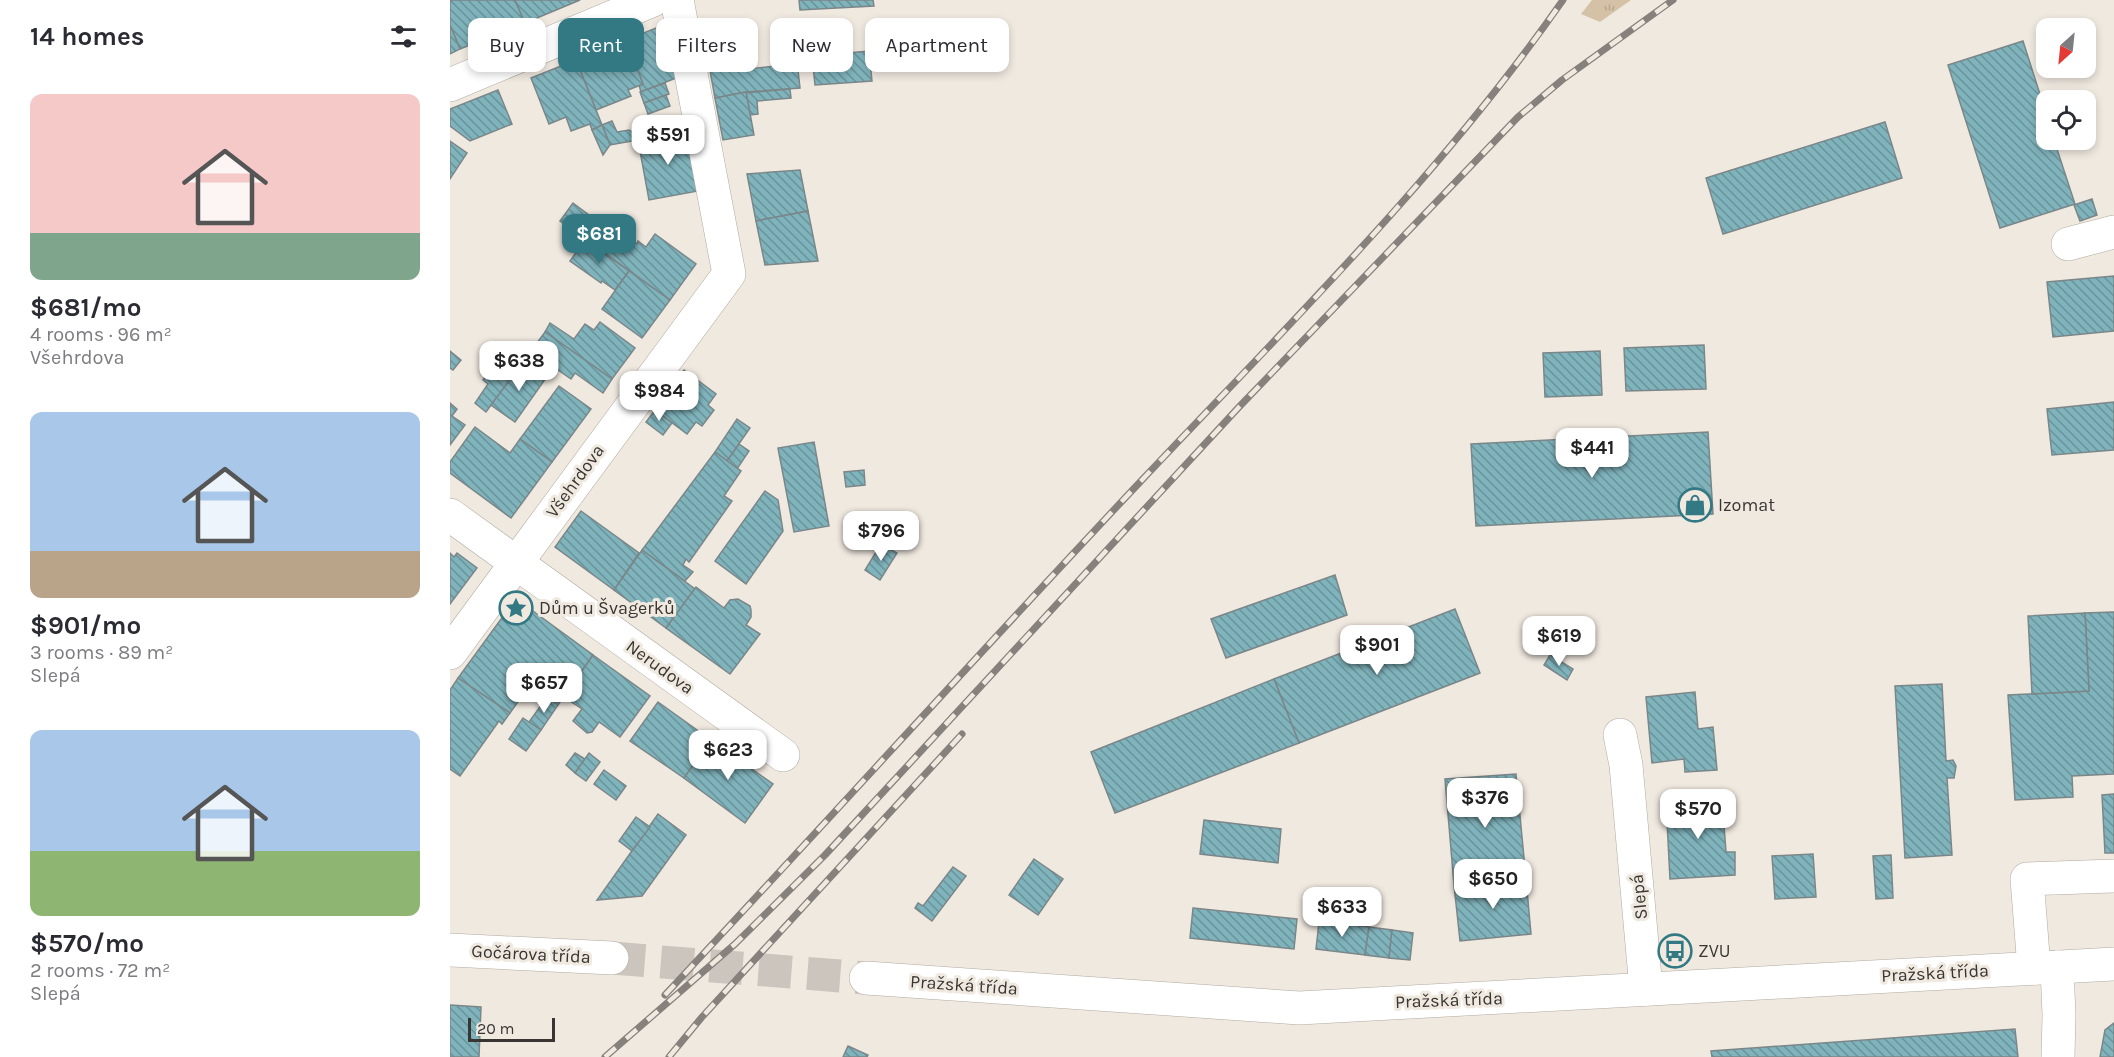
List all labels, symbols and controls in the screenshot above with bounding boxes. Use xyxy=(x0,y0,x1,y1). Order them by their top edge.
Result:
chip: Buy xyxy=(468,18,546,72)
chip: Rent xyxy=(558,18,644,72)
chip: Filters xyxy=(656,18,758,72)
chip: New xyxy=(770,18,853,72)
chip: Apartment xyxy=(865,18,1009,72)
north arrow xyxy=(2036,18,2096,78)
map controls xyxy=(2036,18,2096,150)
icon: filters xyxy=(387,20,420,53)
text: 14 homes xyxy=(30,21,144,52)
button: locate xyxy=(2036,90,2096,150)
pin: $591 xyxy=(632,115,704,166)
text: $591 xyxy=(646,123,690,146)
icon: home xyxy=(171,133,279,241)
pin: $681 xyxy=(563,214,635,265)
text: $681 xyxy=(576,222,622,245)
text: $681/mo xyxy=(30,292,141,323)
text: 4 rooms · 96 m² xyxy=(30,323,172,346)
pin: $638 xyxy=(483,341,555,392)
text: Všehrdova xyxy=(30,346,125,369)
text: $638 xyxy=(493,349,545,372)
pin: $984 xyxy=(623,371,695,422)
text: $984 xyxy=(634,379,684,402)
pin: $441 xyxy=(1556,428,1628,479)
text: $441 xyxy=(1570,436,1614,459)
street label: Všehrdova xyxy=(541,440,609,522)
icon: home xyxy=(171,451,279,559)
shop icon: Izomat xyxy=(1677,487,1713,523)
place label: Izomat xyxy=(1718,494,1775,516)
pin: $796 xyxy=(845,511,917,562)
text: $796 xyxy=(857,519,905,542)
place icon: Dům u Švagerků xyxy=(498,590,534,626)
place label: Dům u Švagerků xyxy=(539,597,675,619)
text: $901/mo xyxy=(30,610,141,641)
pin: $619 xyxy=(1523,616,1595,667)
text: $619 xyxy=(1536,624,1582,647)
pin: $901 xyxy=(1341,625,1413,676)
text: $901 xyxy=(1354,633,1400,656)
street label: Nerudova xyxy=(622,635,698,699)
text: 3 rooms · 89 m² xyxy=(30,641,173,664)
pin: $657 xyxy=(508,663,580,714)
text: Slepá xyxy=(30,664,81,687)
text: $657 xyxy=(520,671,568,694)
pin: $623 xyxy=(692,730,764,781)
text: $623 xyxy=(703,738,753,761)
icon: home xyxy=(171,769,279,877)
pin: $376 xyxy=(1449,778,1521,829)
text: $376 xyxy=(1461,786,1509,809)
pin: $570 xyxy=(1662,789,1734,840)
text: $570 xyxy=(1674,797,1722,820)
pin: $650 xyxy=(1457,859,1529,910)
text: $650 xyxy=(1468,867,1518,890)
street label: Slepá xyxy=(1626,873,1652,921)
pin: $633 xyxy=(1306,887,1378,938)
text: $633 xyxy=(1317,895,1367,918)
text: $570/mo xyxy=(30,928,144,959)
bus stop icon: ZVU xyxy=(1657,933,1693,969)
street label: Gočárova třída xyxy=(471,940,591,968)
place label: ZVU xyxy=(1698,940,1731,962)
text: 2 rooms · 72 m² xyxy=(30,959,170,982)
street label: Pražská třída xyxy=(1881,959,1989,987)
street label: Pražská třída xyxy=(909,970,1019,1000)
text: Slepá xyxy=(30,982,81,1005)
street label: Pražská třída xyxy=(1395,987,1503,1013)
scale bar xyxy=(468,1015,555,1042)
text: 20 m xyxy=(477,1019,515,1038)

